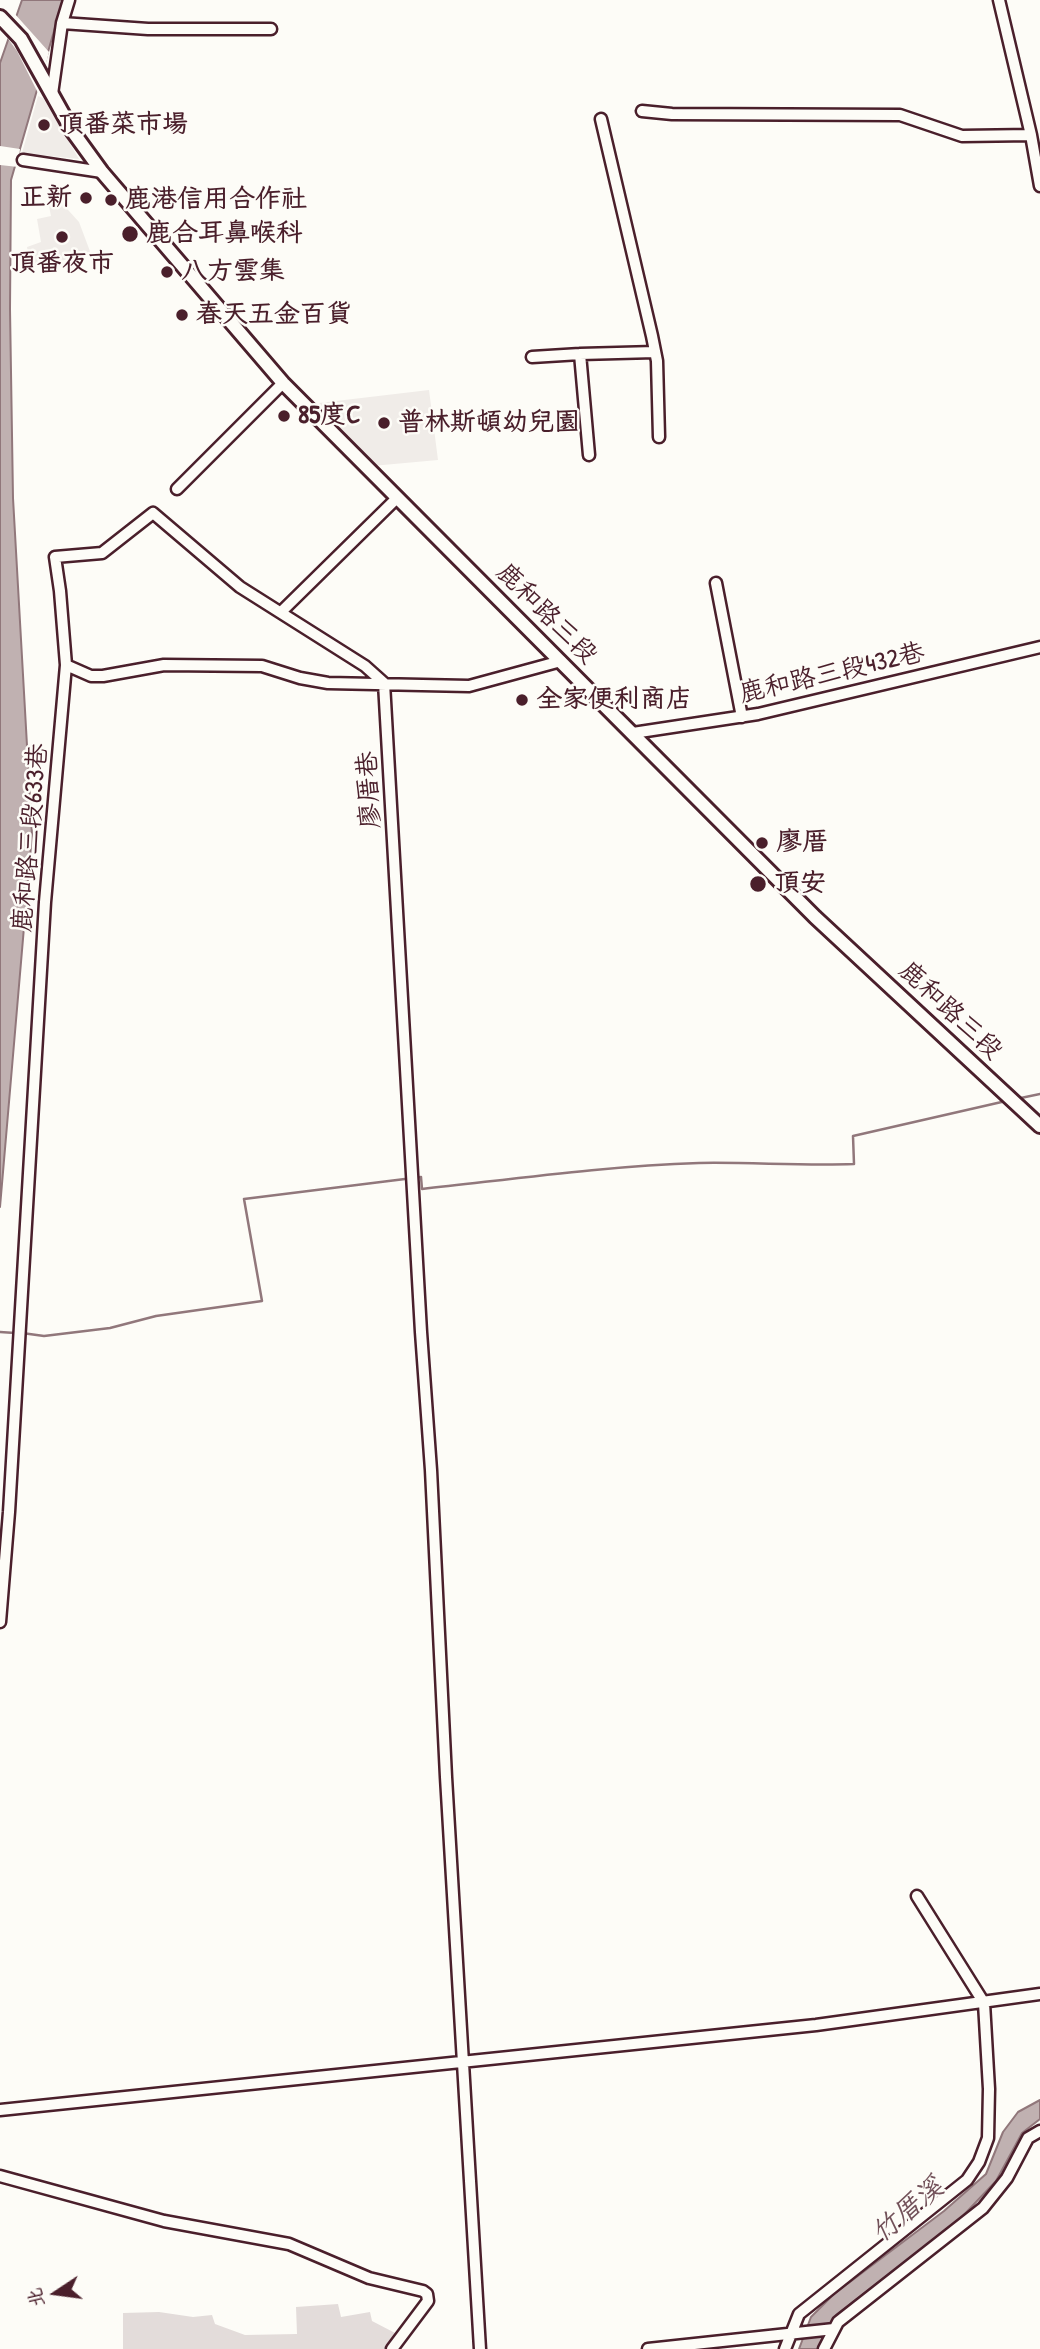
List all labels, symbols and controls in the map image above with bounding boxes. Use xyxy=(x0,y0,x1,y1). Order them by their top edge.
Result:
place label: 頂番菜市場 xyxy=(58,109,188,141)
marker: 頂番菜市場 xyxy=(36,117,52,133)
place label: 正新 xyxy=(20,182,72,214)
place label: 鹿港信用合作社 xyxy=(125,184,307,216)
marker: 正新 xyxy=(78,190,94,206)
marker: 鹿港信用合作社 xyxy=(103,192,119,208)
place label: 鹿合耳鼻喉科 xyxy=(146,218,302,250)
marker: 鹿合耳鼻喉科 xyxy=(120,224,140,244)
marker: 頂番夜市 xyxy=(54,229,70,245)
place label: 頂番夜市 xyxy=(10,248,114,280)
place label: 八方雲集 xyxy=(181,256,285,288)
marker: 八方雲集 xyxy=(159,264,175,280)
place label: 春天五金百貨 xyxy=(196,299,352,331)
marker: 春天五金百貨 xyxy=(174,307,190,323)
place label: 85度C xyxy=(298,400,361,432)
place label: 普林斯頓幼兒園 xyxy=(398,407,580,439)
marker: 85度C xyxy=(276,408,292,424)
marker: 普林斯頓幼兒園 xyxy=(376,415,392,431)
street label: 鹿和路三段 xyxy=(489,557,603,671)
street label: 鹿和路三段432巷 xyxy=(736,637,928,711)
place label: 全家便利商店 xyxy=(536,684,692,716)
marker: 全家便利商店 xyxy=(514,692,530,708)
street label: 鹿和路三段633巷 xyxy=(7,742,55,934)
street label: 廖厝巷 xyxy=(352,750,388,830)
place label: 廖厝 xyxy=(776,827,828,859)
marker: 廖厝 xyxy=(754,835,770,851)
place label: 頂安 xyxy=(774,868,826,900)
marker: 頂安 xyxy=(748,874,768,894)
street label: 鹿和路三段 xyxy=(892,955,1008,1067)
water label: 竹厝溪 xyxy=(865,2171,951,2251)
north arrow xyxy=(21,2258,91,2328)
text: 北 xyxy=(21,2286,50,2310)

